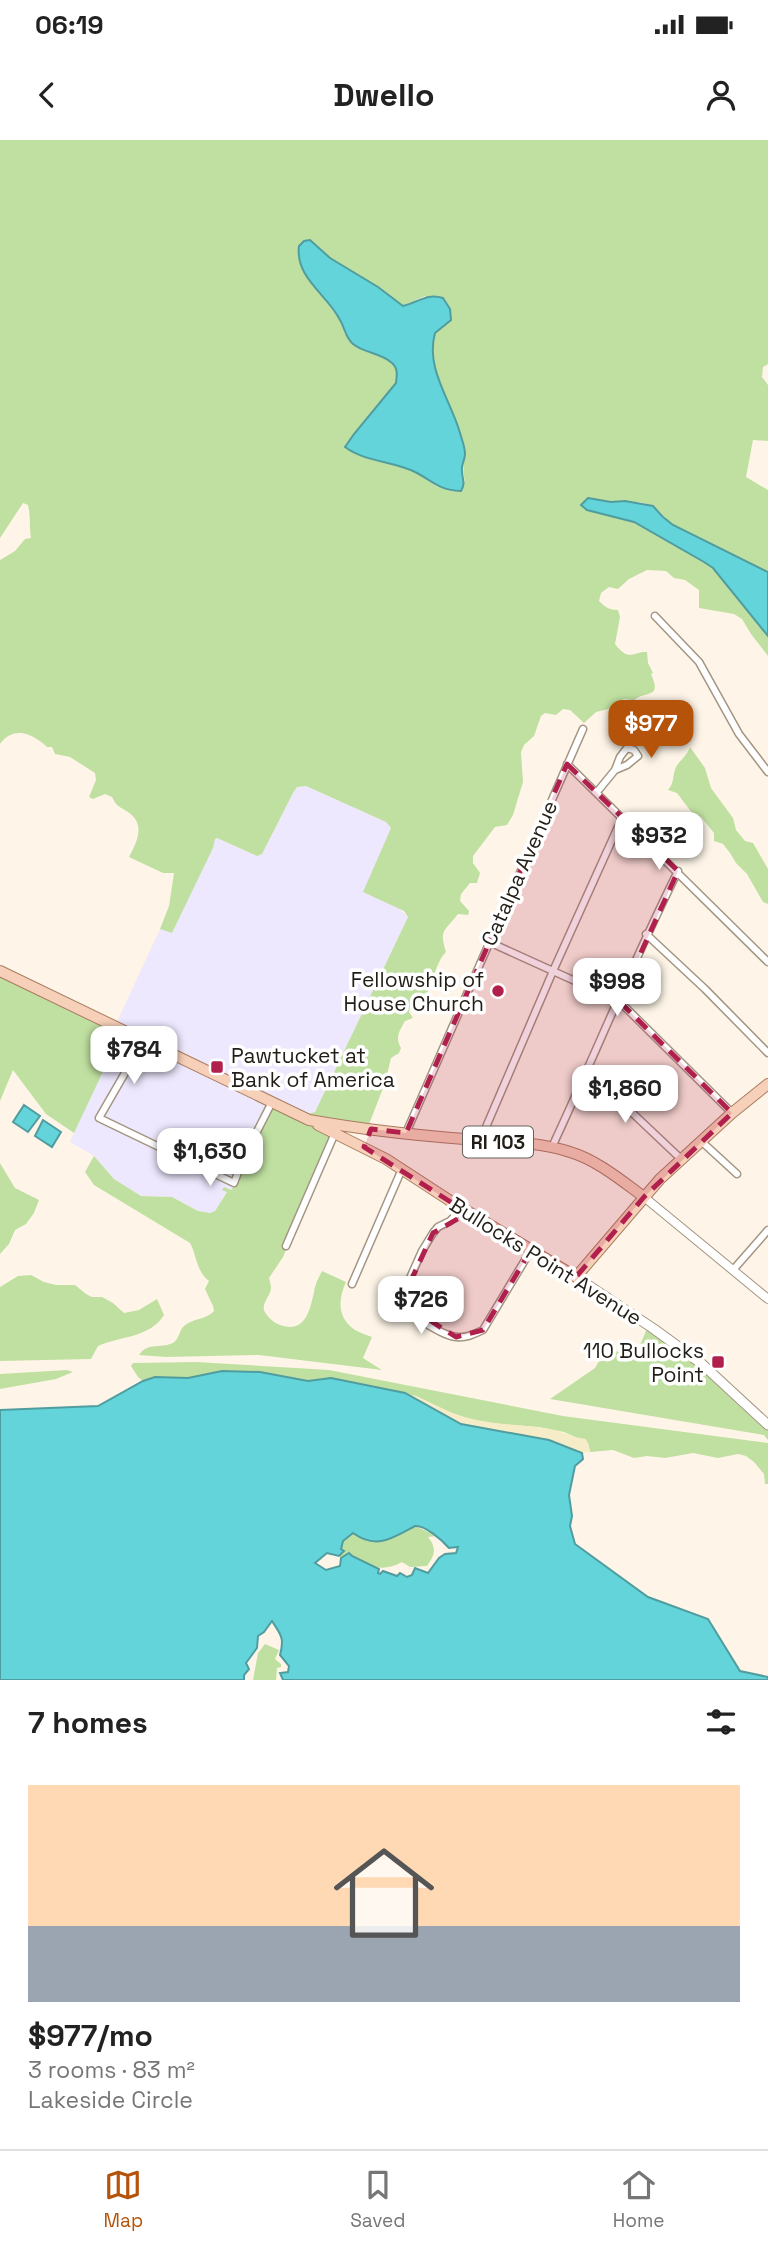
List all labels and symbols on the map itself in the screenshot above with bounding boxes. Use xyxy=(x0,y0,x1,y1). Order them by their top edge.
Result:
pin: $977 xyxy=(610,700,692,760)
street label: Catalpa Avenue xyxy=(475,796,563,950)
pin: $932 xyxy=(618,812,700,872)
pin: $998 xyxy=(576,958,658,1018)
place label: Fellowship of House Church xyxy=(343,966,484,1017)
marker: Fellowship of House Church xyxy=(490,983,506,999)
pin: $784 xyxy=(93,1026,175,1086)
place label: Pawtucket at Bank of America xyxy=(231,1042,395,1093)
marker: Pawtucket at Bank of America xyxy=(209,1059,225,1075)
pin: $1,860 xyxy=(568,1066,682,1125)
road number: RI 103 xyxy=(463,1126,533,1158)
pin: $1,630 xyxy=(153,1128,267,1188)
street label: Bullocks Point Avenue xyxy=(445,1191,647,1331)
pin: $726 xyxy=(380,1276,462,1336)
place label: 110 Bullocks Point xyxy=(583,1337,704,1388)
marker: 110 Bullocks Point xyxy=(710,1354,726,1370)

